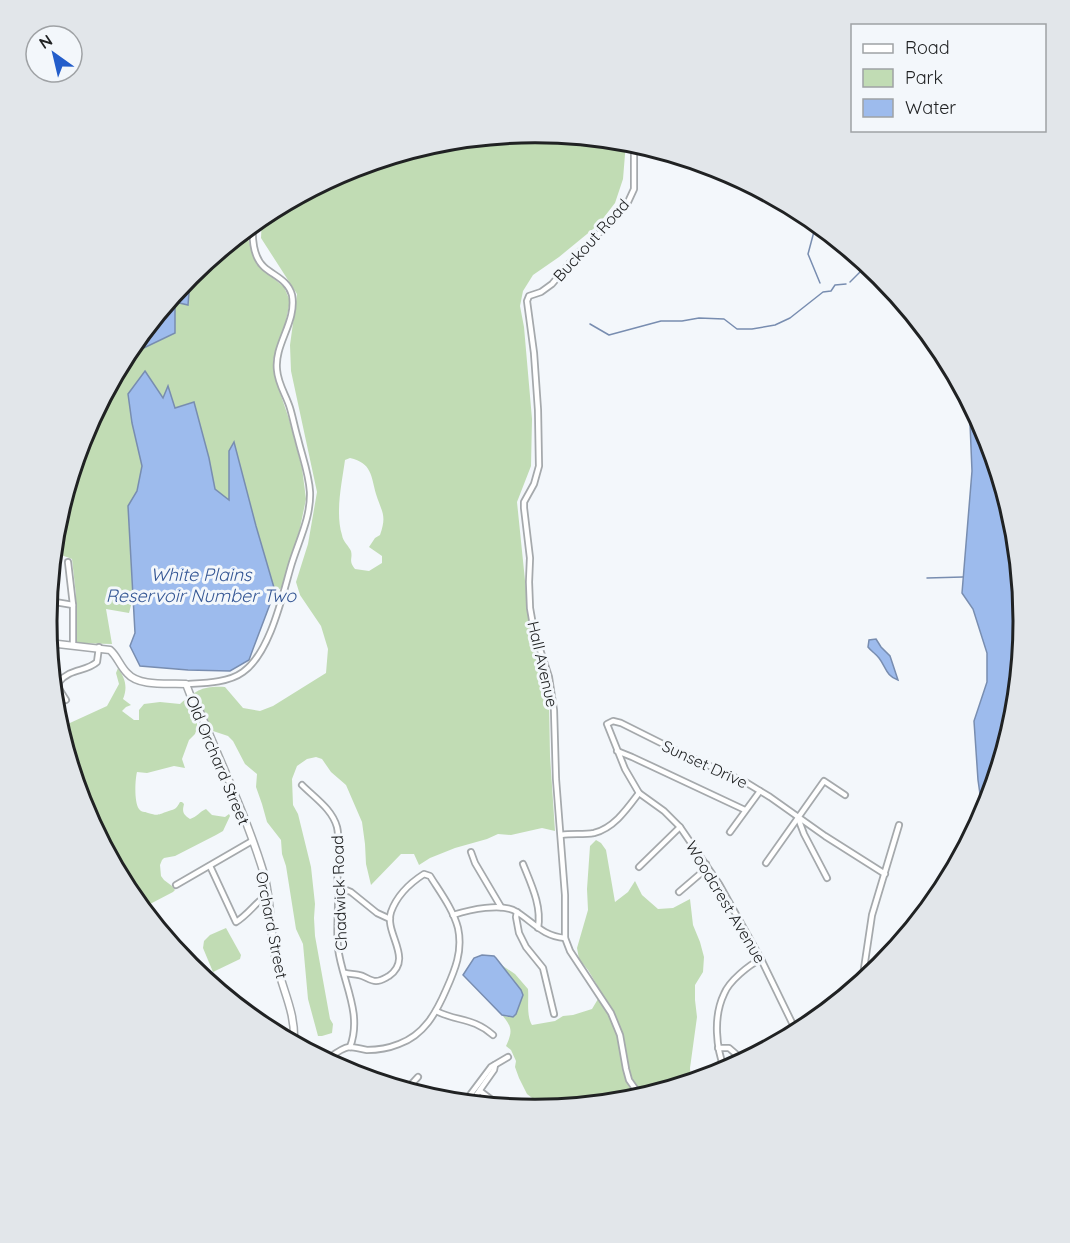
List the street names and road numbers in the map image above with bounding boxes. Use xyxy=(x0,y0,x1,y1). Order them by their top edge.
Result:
street label: Buckout Road xyxy=(549,195,633,285)
street label: Hall Avenue xyxy=(523,619,563,709)
street label: Old Orchard Street xyxy=(182,692,254,828)
street label: Sunset Drive xyxy=(659,735,751,793)
street label: Chadwick Road xyxy=(327,835,351,951)
street label: Woodcrest Avenue xyxy=(682,837,770,967)
street label: Orchard Street xyxy=(252,870,292,980)

